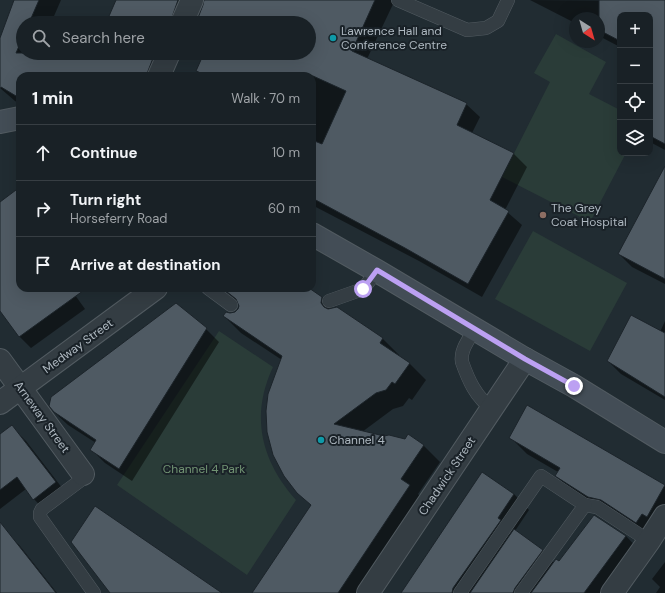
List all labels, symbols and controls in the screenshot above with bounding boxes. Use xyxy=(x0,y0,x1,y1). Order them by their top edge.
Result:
north arrow xyxy=(569,12,605,48)
map controls xyxy=(617,12,653,156)
button: + xyxy=(617,12,653,48)
search box xyxy=(16,16,316,60)
place label: Lawrence Hall and Conference Centre xyxy=(341,23,447,53)
icon: search xyxy=(30,27,52,49)
text: Search here xyxy=(62,28,145,48)
marker: Lawrence Hall and Conference Centre xyxy=(328,33,338,43)
button: − xyxy=(617,48,653,84)
button: locate xyxy=(617,84,653,120)
text: 1 min xyxy=(32,87,73,109)
text: Walk · 70 m xyxy=(231,90,300,107)
button: layers xyxy=(617,120,653,156)
icon: ahead xyxy=(32,142,54,164)
text: Continue xyxy=(70,143,138,163)
text: 10 m xyxy=(272,144,300,161)
text: Turn right xyxy=(70,190,141,210)
icon: right xyxy=(32,198,54,220)
text: 60 m xyxy=(268,200,300,217)
place label: The Grey Coat Hospital xyxy=(551,200,627,230)
text: Horseferry Road xyxy=(70,210,167,227)
marker: The Grey Coat Hospital xyxy=(538,210,548,220)
icon: arrive xyxy=(32,254,54,276)
text: Arrive at destination xyxy=(70,255,221,275)
route start xyxy=(354,280,372,298)
street label: Medway Street xyxy=(39,315,117,377)
route end xyxy=(565,377,583,395)
street label: Arneway Street xyxy=(11,378,74,456)
place label: Channel 4 xyxy=(329,432,385,448)
street label: Chadwick Street xyxy=(415,433,479,518)
marker: Channel 4 xyxy=(316,435,326,445)
park label: Channel 4 Park xyxy=(163,461,245,477)

